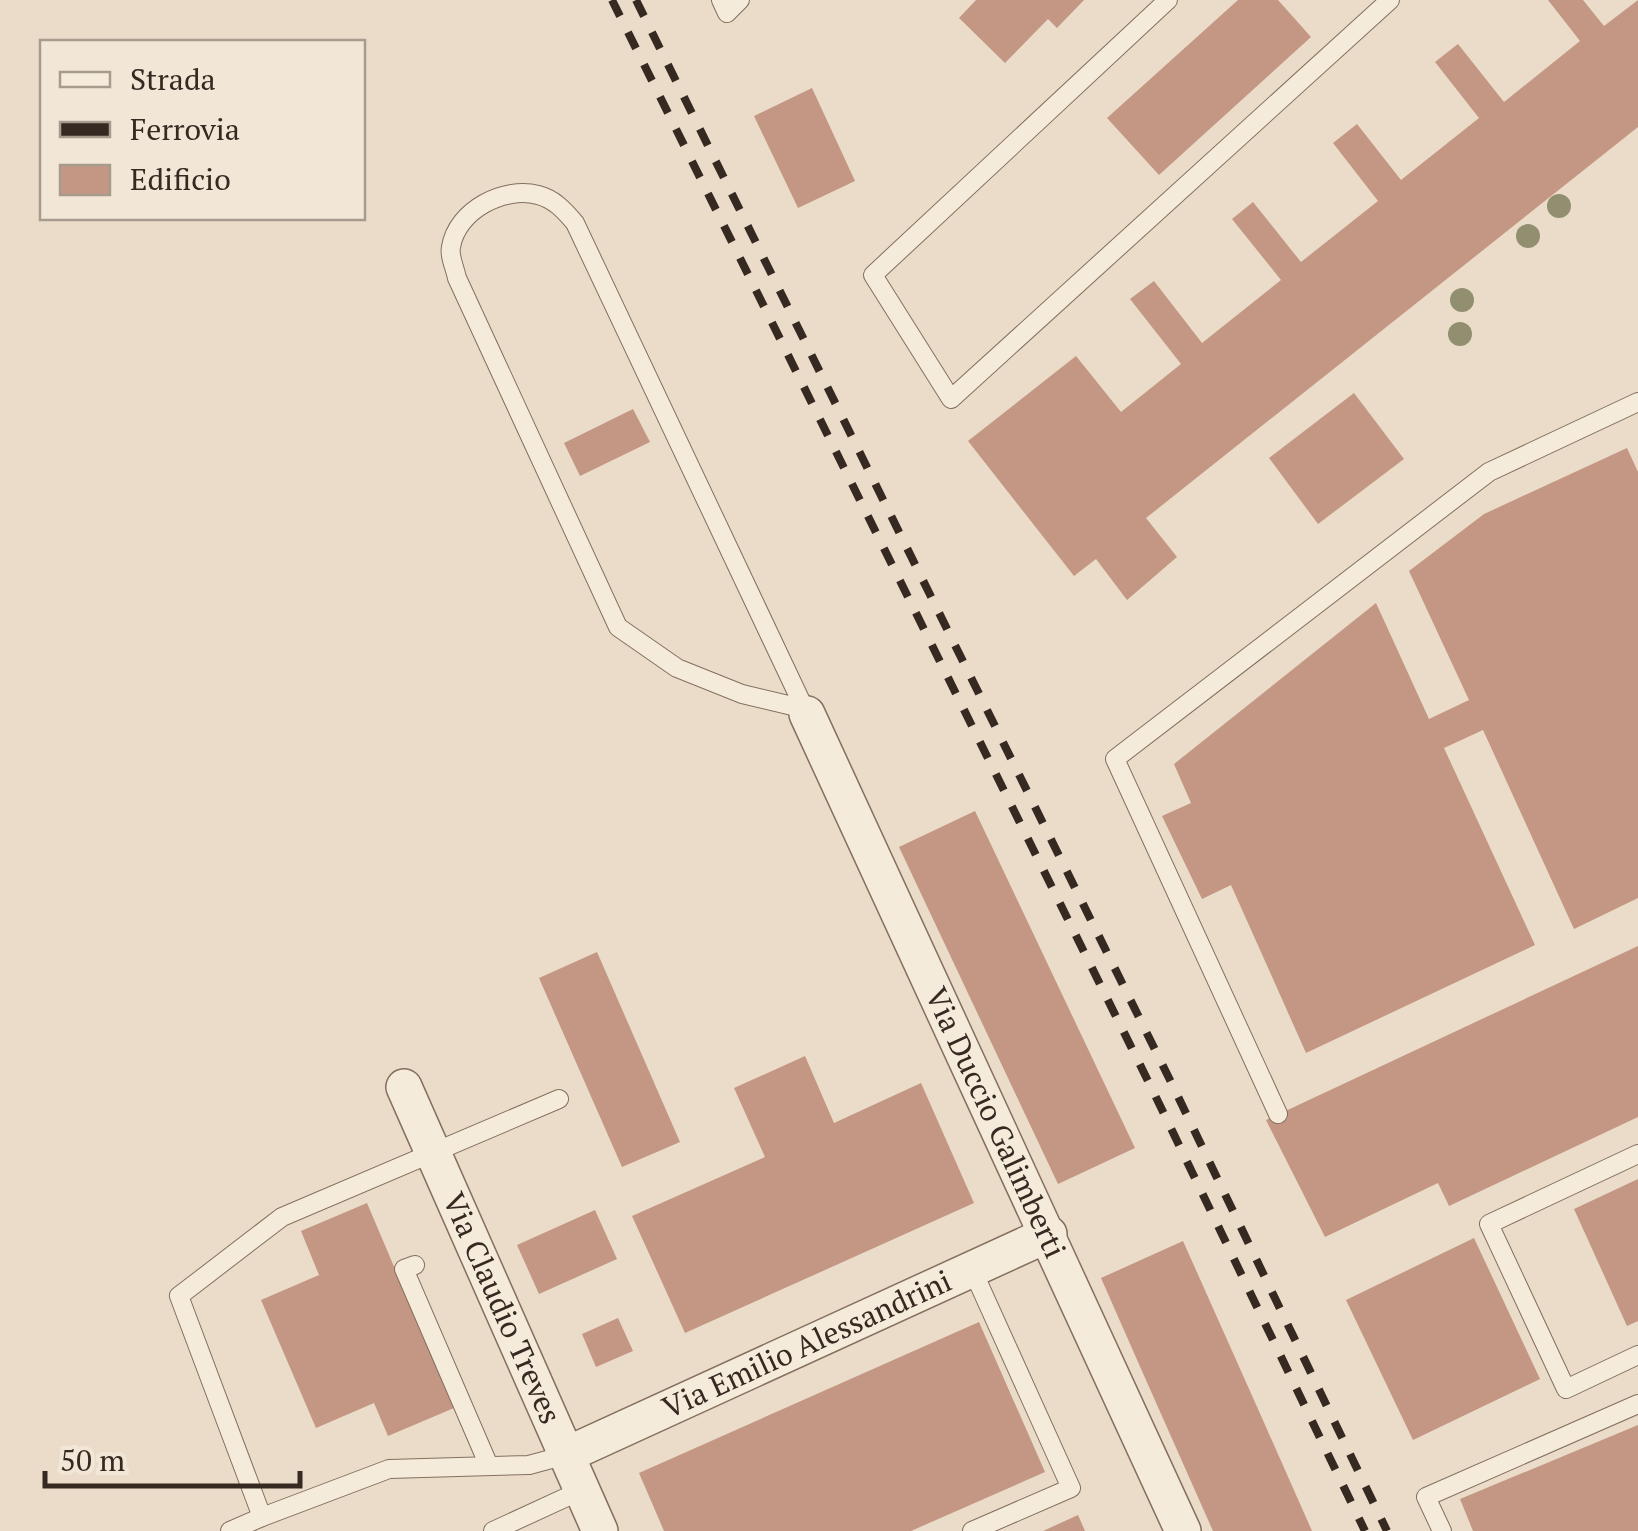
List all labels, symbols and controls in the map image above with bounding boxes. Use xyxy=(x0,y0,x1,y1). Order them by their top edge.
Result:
legend xyxy=(40,40,365,220)
text: Strada xyxy=(130,59,216,99)
text: Ferrovia xyxy=(130,109,240,149)
text: Edificio xyxy=(130,159,231,199)
street label: Via Duccio Galimberti xyxy=(916,981,1076,1264)
street label: Via Claudio Treves xyxy=(434,1186,571,1430)
street label: Via Emilio Alessandrini xyxy=(656,1260,957,1427)
scale bar xyxy=(45,1426,300,1488)
text: 50 m xyxy=(60,1440,125,1480)

